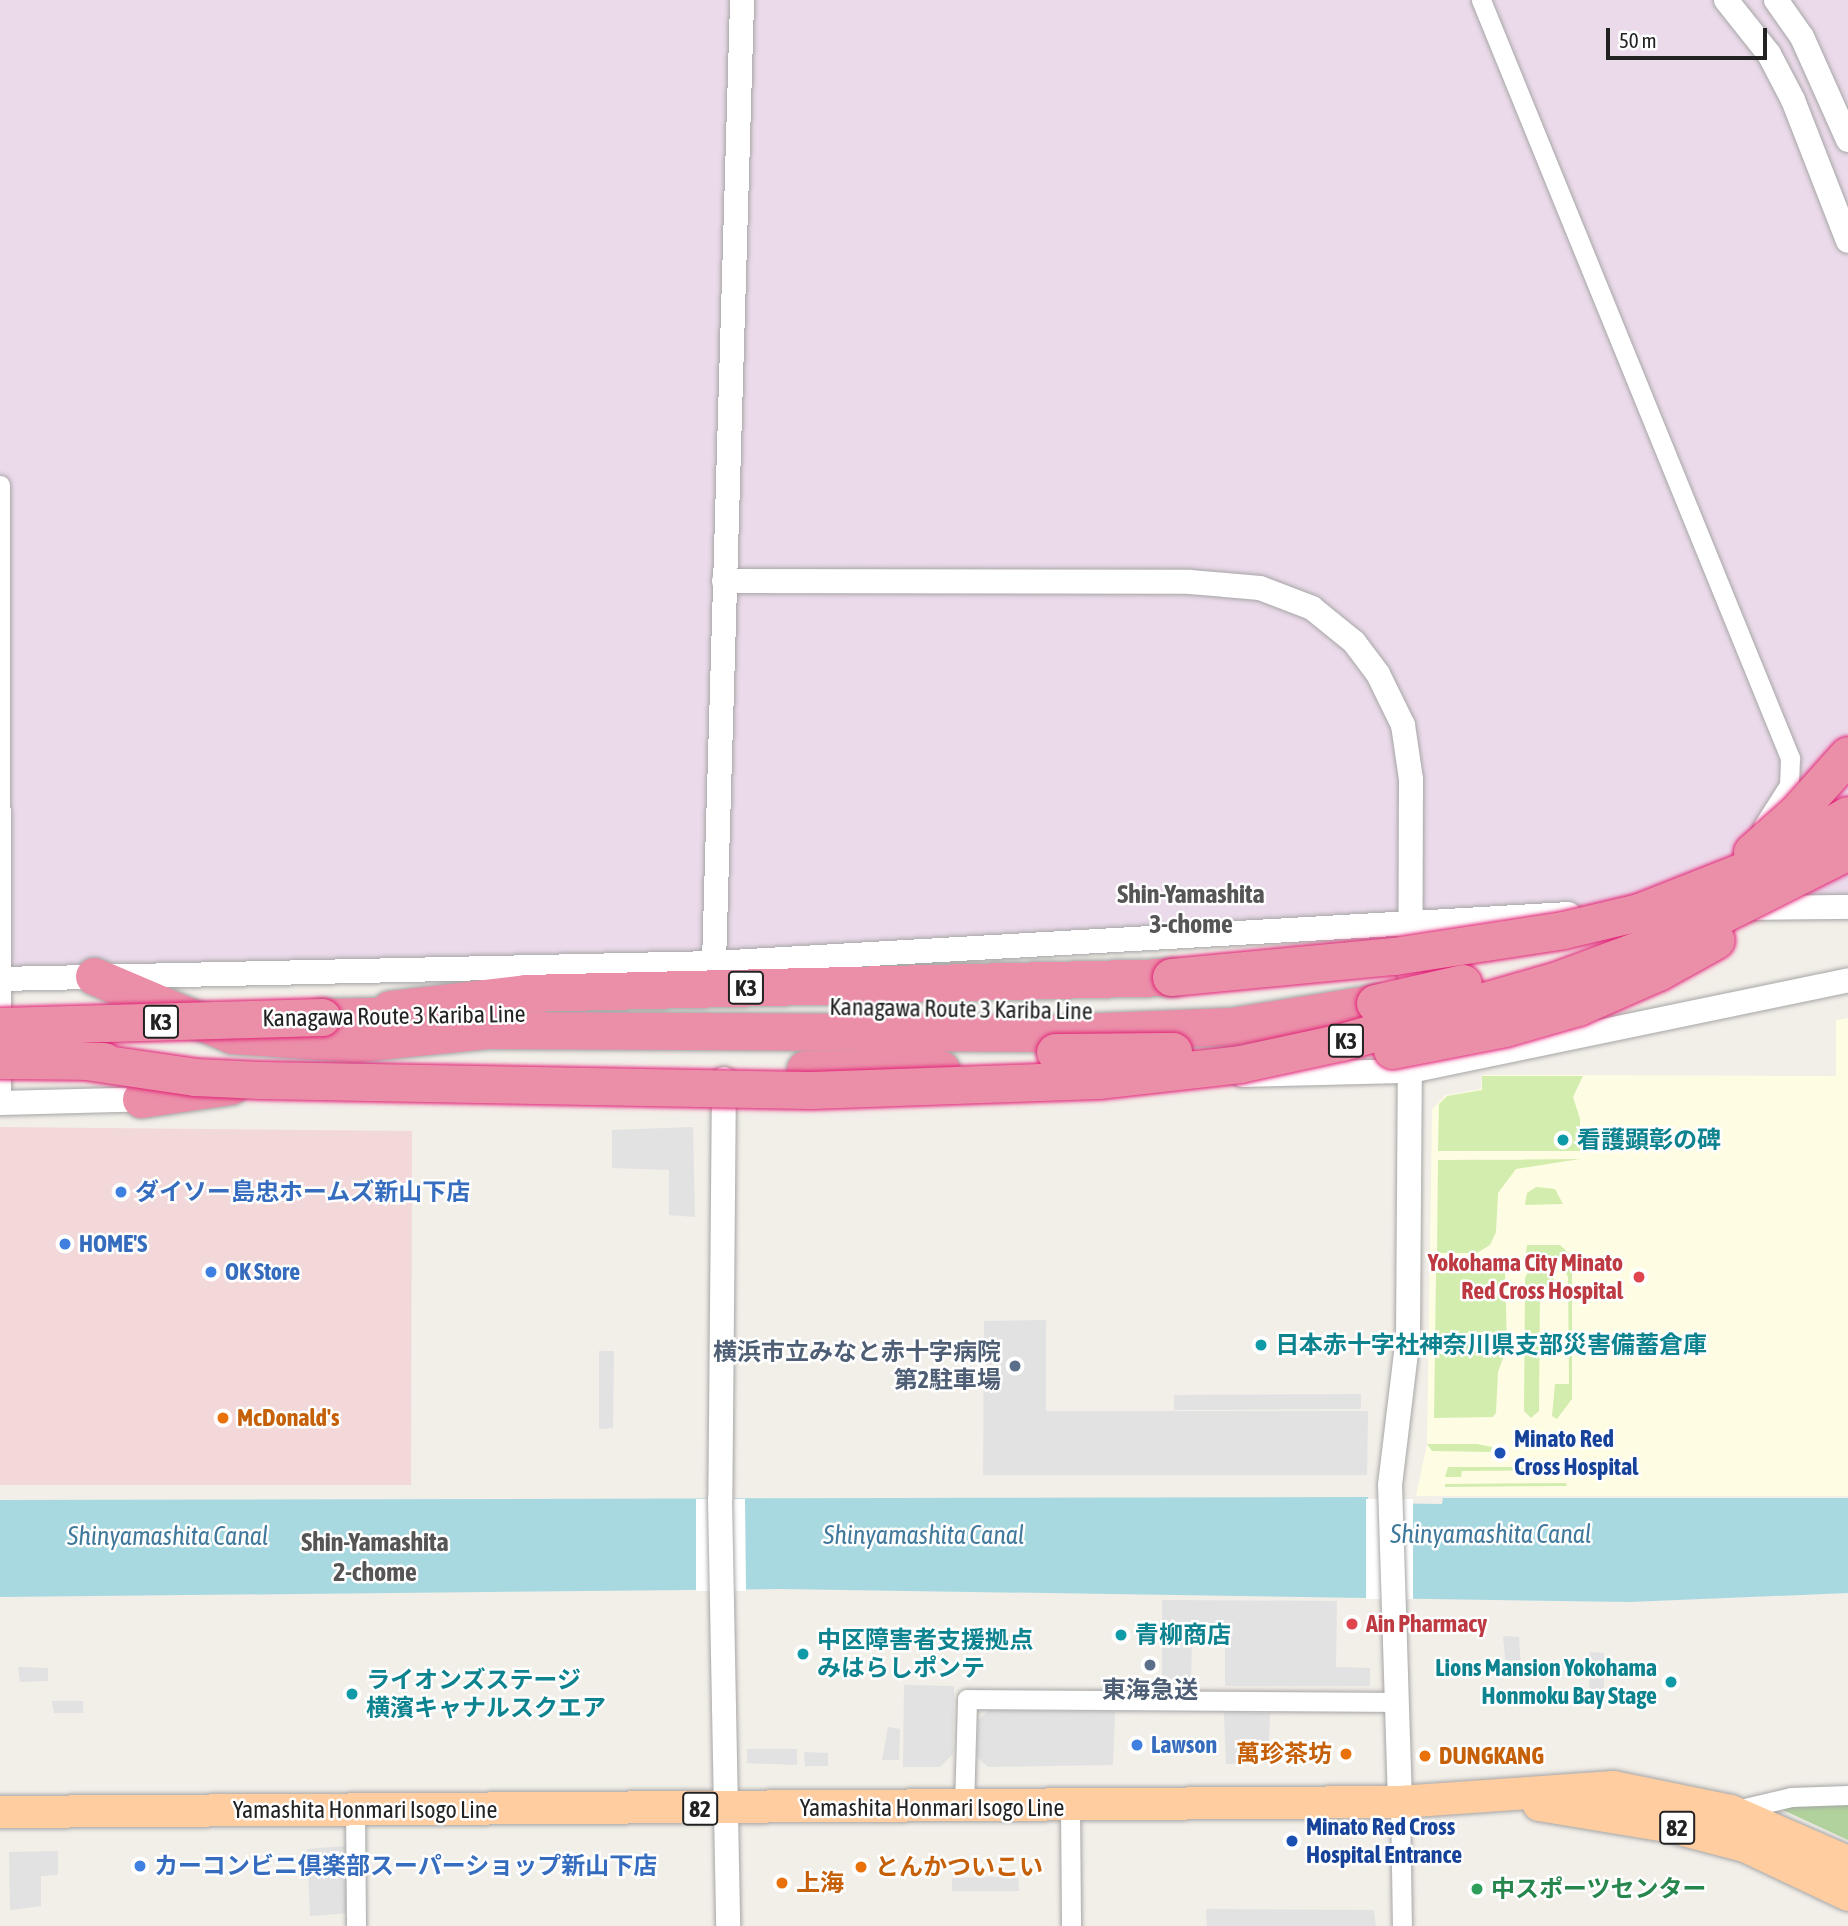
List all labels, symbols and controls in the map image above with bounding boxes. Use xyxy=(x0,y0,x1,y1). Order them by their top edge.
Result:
scale bar xyxy=(1610,14,1771,58)
text: 50 m xyxy=(1619,28,1657,52)
district label: Shin-Yamashita 3-chome xyxy=(1117,879,1265,940)
road number: K3 xyxy=(727,968,765,1007)
street label: Kanagawa Route 3 Kariba Line xyxy=(829,992,1093,1026)
street label: Kanagawa Route 3 Kariba Line xyxy=(262,999,526,1033)
road number: K3 xyxy=(142,1002,180,1042)
road number: K3 xyxy=(1327,1022,1365,1060)
place label: 看護顕彰の碑 xyxy=(1577,1126,1721,1154)
marker: 看護顕彰の碑 xyxy=(1555,1132,1571,1148)
place label: ダイソー島忠ホームズ新山下店 xyxy=(135,1178,471,1206)
marker: ダイソー島忠ホームズ新山下店 xyxy=(113,1184,129,1200)
place label: HOME'S xyxy=(79,1230,147,1258)
marker: HOME'S xyxy=(57,1236,73,1252)
place label: Yokohama City Minato Red Cross Hospital xyxy=(1428,1249,1623,1305)
place label: OK Store xyxy=(225,1258,300,1286)
marker: OK Store xyxy=(203,1264,219,1280)
marker: Yokohama City Minato Red Cross Hospital xyxy=(1629,1267,1649,1287)
place label: 日本赤十字社神奈川県支部災害備蓄倉庫 xyxy=(1275,1331,1707,1359)
marker: 日本赤十字社神奈川県支部災害備蓄倉庫 xyxy=(1253,1337,1269,1353)
place label: 横浜市立みなと赤十字病院 第2駐車場 xyxy=(713,1338,1001,1394)
marker: 横浜市立みなと赤十字病院 第2駐車場 xyxy=(1007,1358,1023,1374)
place label: McDonald's xyxy=(237,1404,339,1432)
marker: McDonald's xyxy=(215,1410,231,1426)
place label: Minato Red Cross Hospital xyxy=(1514,1425,1638,1481)
marker: Minato Red Cross Hospital xyxy=(1492,1445,1508,1461)
water label: Shinyamashita Canal xyxy=(1390,1519,1592,1551)
water label: Shinyamashita Canal xyxy=(823,1520,1025,1552)
water label: Shinyamashita Canal xyxy=(67,1521,269,1553)
district label: Shin-Yamashita 2-chome xyxy=(301,1527,449,1588)
place label: Ain Pharmacy xyxy=(1366,1610,1487,1638)
marker: Ain Pharmacy xyxy=(1344,1616,1360,1632)
place label: 青柳商店 xyxy=(1135,1621,1231,1649)
place label: 中区障害者支援拠点 みはらしポンテ xyxy=(817,1626,1033,1682)
marker: 青柳商店 xyxy=(1113,1627,1129,1643)
marker: 中区障害者支援拠点 みはらしポンテ xyxy=(795,1646,811,1662)
place label: Lions Mansion Yokohama Honmoku Bay Stage xyxy=(1435,1654,1657,1710)
marker: 東海急送 xyxy=(1142,1657,1158,1673)
place label: ライオンズステージ 横濱キャナルスクエア xyxy=(366,1666,606,1722)
marker: Lions Mansion Yokohama Honmoku Bay Stage xyxy=(1663,1674,1679,1690)
place label: 東海急送 xyxy=(1102,1676,1198,1704)
marker: ライオンズステージ 横濱キャナルスクエア xyxy=(344,1686,360,1702)
place label: Lawson xyxy=(1151,1731,1217,1759)
marker: Lawson xyxy=(1129,1737,1145,1753)
place label: 萬珍茶坊 xyxy=(1236,1740,1332,1768)
place label: DUNGKANG xyxy=(1439,1742,1544,1770)
marker: 萬珍茶坊 xyxy=(1338,1746,1354,1762)
marker: DUNGKANG xyxy=(1417,1748,1433,1764)
road number: 82 xyxy=(681,1790,719,1828)
street label: Yamashita Honmari Isogo Line xyxy=(800,1794,1064,1822)
street label: Yamashita Honmari Isogo Line xyxy=(233,1796,497,1824)
road number: 82 xyxy=(1658,1809,1696,1848)
place label: Minato Red Cross Hospital Entrance xyxy=(1306,1813,1462,1869)
marker: Minato Red Cross Hospital Entrance xyxy=(1284,1833,1300,1849)
place label: カーコンビニ倶楽部スーパーショップ新山下店 xyxy=(154,1852,658,1880)
place label: とんかついこい xyxy=(875,1853,1043,1881)
marker: カーコンビニ倶楽部スーパーショップ新山下店 xyxy=(132,1858,148,1874)
marker: とんかついこい xyxy=(853,1859,869,1875)
place label: 上海 xyxy=(796,1869,844,1897)
marker: 上海 xyxy=(774,1875,790,1891)
place label: 中スポーツセンター xyxy=(1491,1875,1707,1903)
marker: 中スポーツセンター xyxy=(1469,1881,1485,1897)

